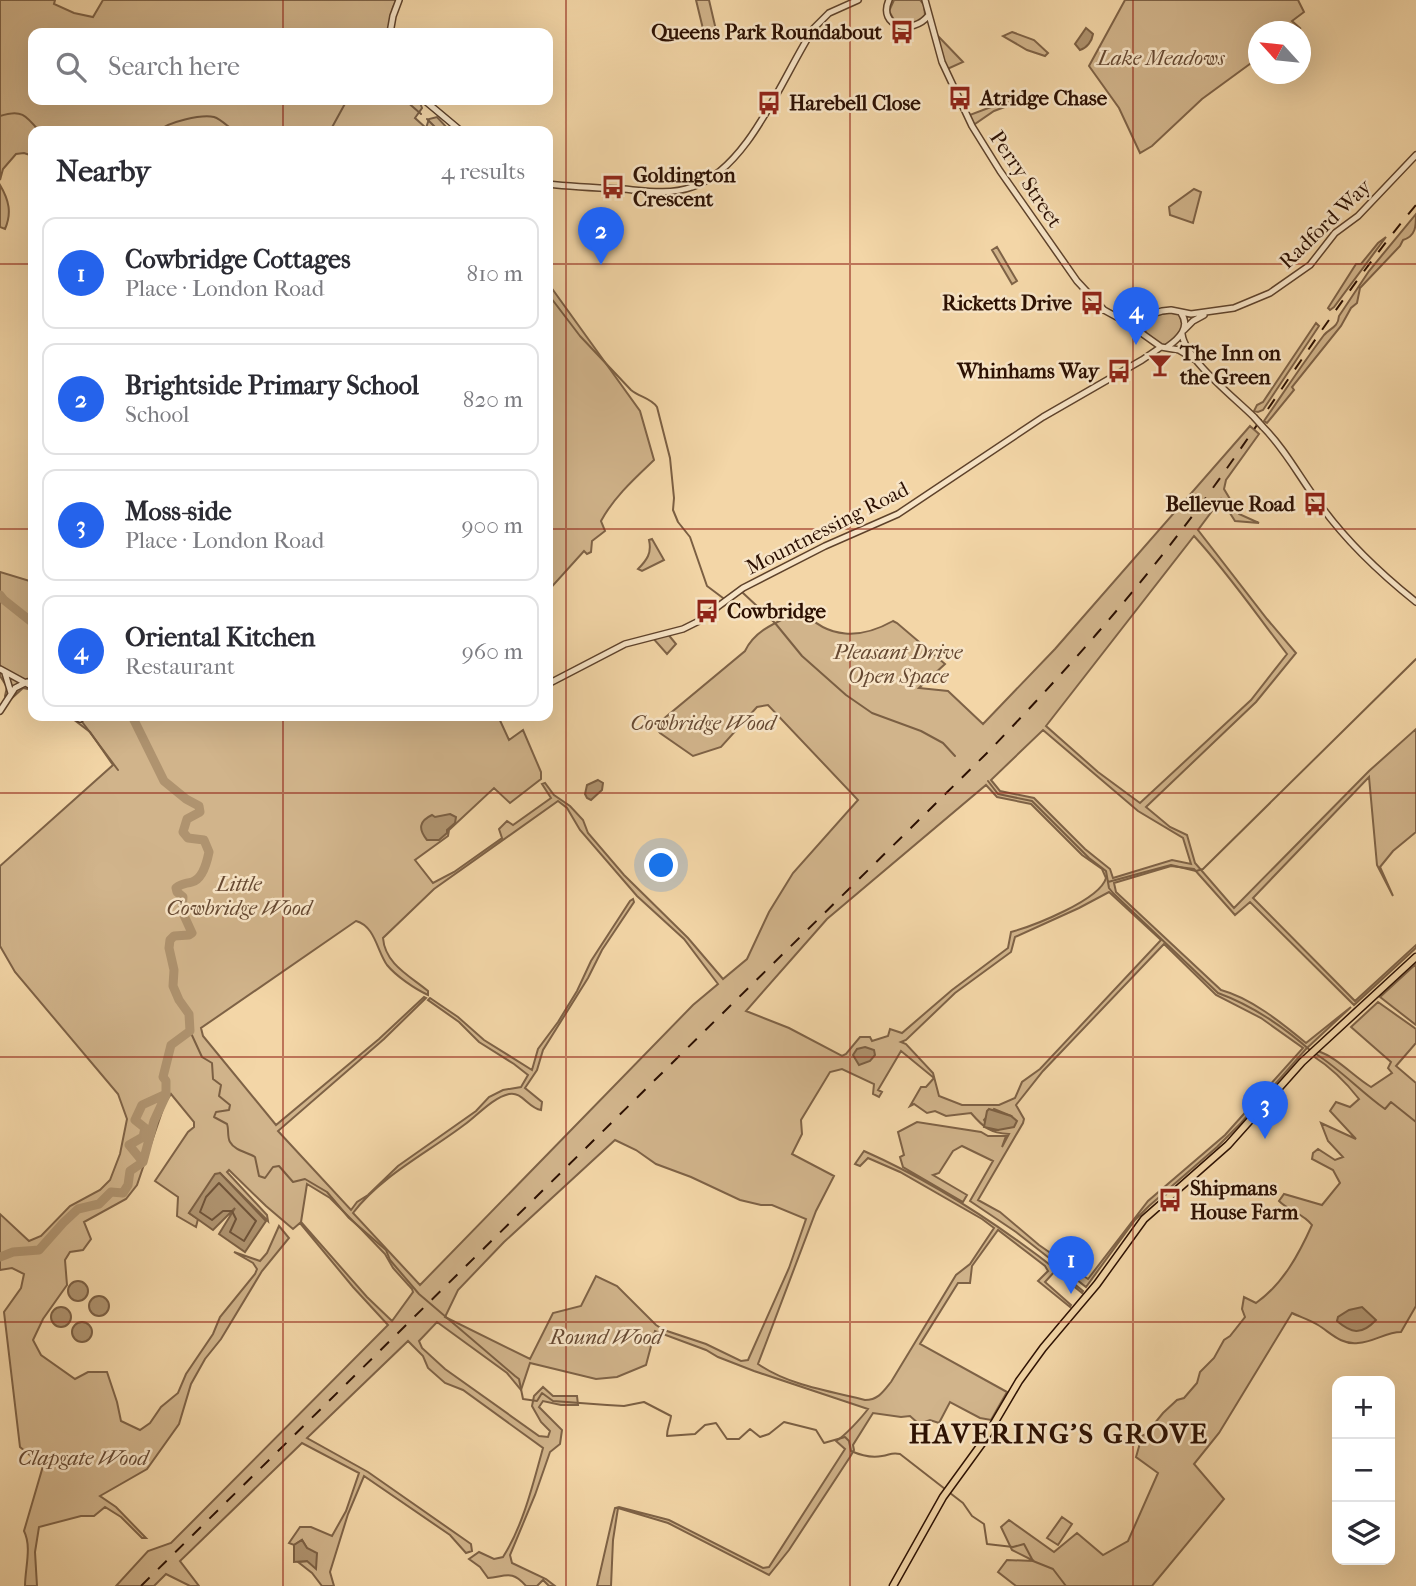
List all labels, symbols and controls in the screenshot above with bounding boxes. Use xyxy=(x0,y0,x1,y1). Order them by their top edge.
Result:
bus stop icon: Queens Park Roundabout xyxy=(888,18,916,46)
place label: Queens Park Roundabout xyxy=(651,20,882,44)
north arrow xyxy=(1248,21,1311,84)
search box xyxy=(28,28,553,105)
park label: Lake Meadows xyxy=(1095,46,1225,70)
icon: search xyxy=(52,48,90,86)
text: Search here xyxy=(108,51,240,82)
bus stop icon: Atridge Chase xyxy=(946,84,974,112)
place label: Atridge Chase xyxy=(978,86,1108,110)
bus stop icon: Harebell Close xyxy=(755,89,783,117)
place label: Harebell Close xyxy=(789,91,921,115)
street label: Perry Street xyxy=(985,126,1067,232)
text: Nearby xyxy=(56,154,151,189)
text: 4 results xyxy=(441,158,525,185)
place label: Goldington Crescent xyxy=(633,163,736,211)
bus stop icon: Goldington Crescent xyxy=(599,173,627,201)
street label: Radford Way xyxy=(1274,174,1376,274)
pin: 2 xyxy=(578,207,624,265)
text: Cowbridge Cottages xyxy=(125,244,351,275)
text: 1 xyxy=(77,260,85,287)
text: 810 m xyxy=(467,260,523,287)
text: Place · London Road xyxy=(125,275,324,302)
pin: 4 xyxy=(1113,287,1159,345)
bus stop icon: Ricketts Drive xyxy=(1078,289,1106,317)
place label: Ricketts Drive xyxy=(942,291,1073,315)
place label: The Inn on the Green xyxy=(1179,341,1282,389)
bar icon: The Inn on the Green xyxy=(1146,351,1174,379)
bus stop icon: Whinhams Way xyxy=(1105,357,1133,385)
place label: Whinhams Way xyxy=(956,359,1101,383)
text: Brightside Primary School xyxy=(125,370,419,401)
text: 2 xyxy=(75,386,87,413)
text: 820 m xyxy=(463,386,523,413)
text: School xyxy=(125,401,189,428)
street label: Mountnessing Road xyxy=(742,476,913,579)
bus stop icon: Bellevue Road xyxy=(1301,490,1329,518)
place label: Bellevue Road xyxy=(1165,492,1296,516)
text: Moss-side xyxy=(125,496,232,527)
text: 3 xyxy=(76,512,86,539)
text: 900 m xyxy=(462,512,523,539)
text: Place · London Road xyxy=(125,527,324,554)
bus stop icon: Cowbridge xyxy=(693,597,721,625)
place label: Cowbridge xyxy=(727,599,827,623)
text: Oriental Kitchen xyxy=(125,622,315,653)
text: 4 xyxy=(74,638,88,665)
text: 960 m xyxy=(462,638,523,665)
park label: Pleasant Drive Open Space xyxy=(833,640,963,688)
text: Restaurant xyxy=(125,653,235,680)
park label: Cowbridge Wood xyxy=(631,711,778,735)
your location xyxy=(644,848,678,882)
park label: Little Cowbridge Wood xyxy=(167,872,314,920)
pin: 3 xyxy=(1242,1081,1288,1139)
place label: Shipmans House Farm xyxy=(1190,1176,1299,1224)
bus stop icon: Shipmans House Farm xyxy=(1156,1186,1184,1214)
pin: 1 xyxy=(1048,1236,1094,1294)
park label: Round Wood xyxy=(548,1325,665,1349)
map controls xyxy=(1332,1376,1395,1565)
button: + xyxy=(1332,1376,1395,1439)
district label: HAVERING'S GROVE xyxy=(909,1417,1209,1450)
button: − xyxy=(1332,1439,1395,1502)
park label: Clapgate Wood xyxy=(18,1446,150,1470)
button: layers xyxy=(1332,1502,1395,1565)

